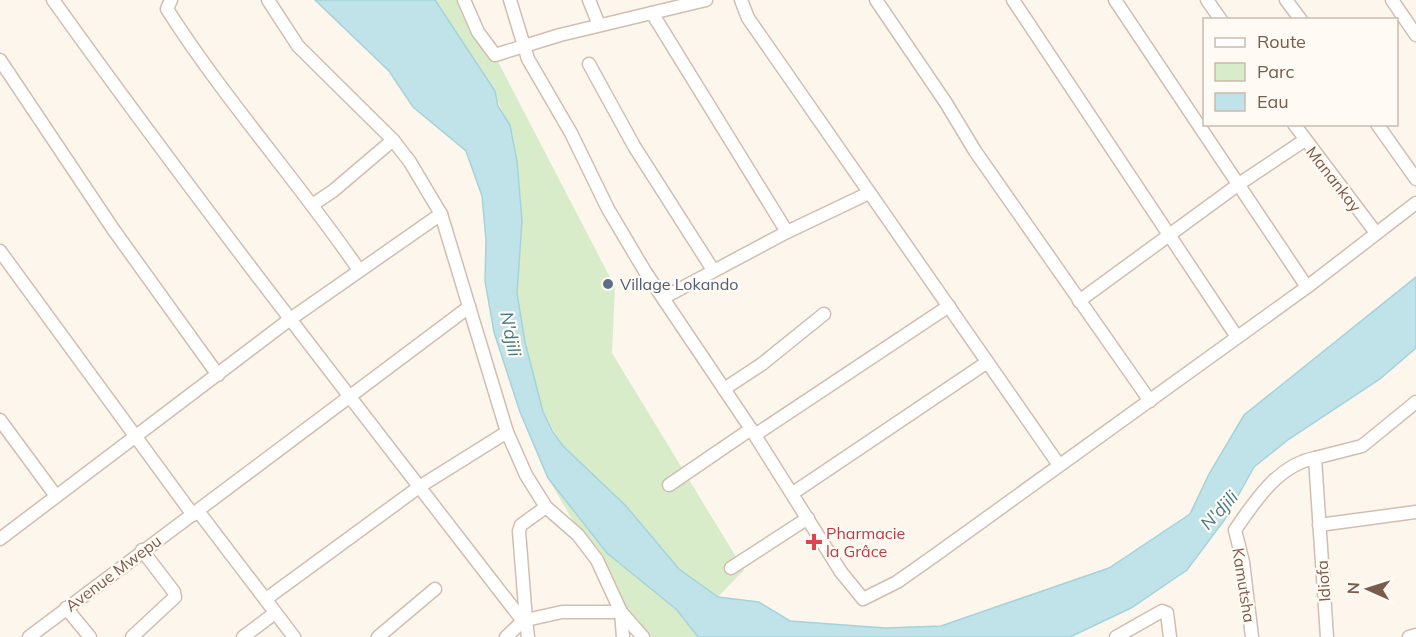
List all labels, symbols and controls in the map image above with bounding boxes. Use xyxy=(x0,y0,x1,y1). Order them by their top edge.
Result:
legend xyxy=(1203,18,1398,126)
text: Route xyxy=(1257,30,1306,53)
text: Parc xyxy=(1257,60,1295,83)
text: Eau xyxy=(1257,90,1289,113)
street label: Manankay xyxy=(1302,142,1366,216)
place label: Village Lokando xyxy=(620,274,738,294)
marker: Village Lokando xyxy=(601,277,615,291)
water label: N'djili xyxy=(495,310,527,359)
water label: N'djili xyxy=(1195,485,1243,534)
place label: Pharmacie la Grâce xyxy=(826,523,905,561)
street label: Avenue Mwepu xyxy=(61,530,165,616)
marker: Pharmacie la Grâce xyxy=(807,535,821,549)
street label: Kamutsha xyxy=(1228,546,1260,624)
north arrow xyxy=(1338,559,1398,619)
street label: Idiofa xyxy=(1312,560,1334,602)
text: N xyxy=(1343,582,1363,595)

